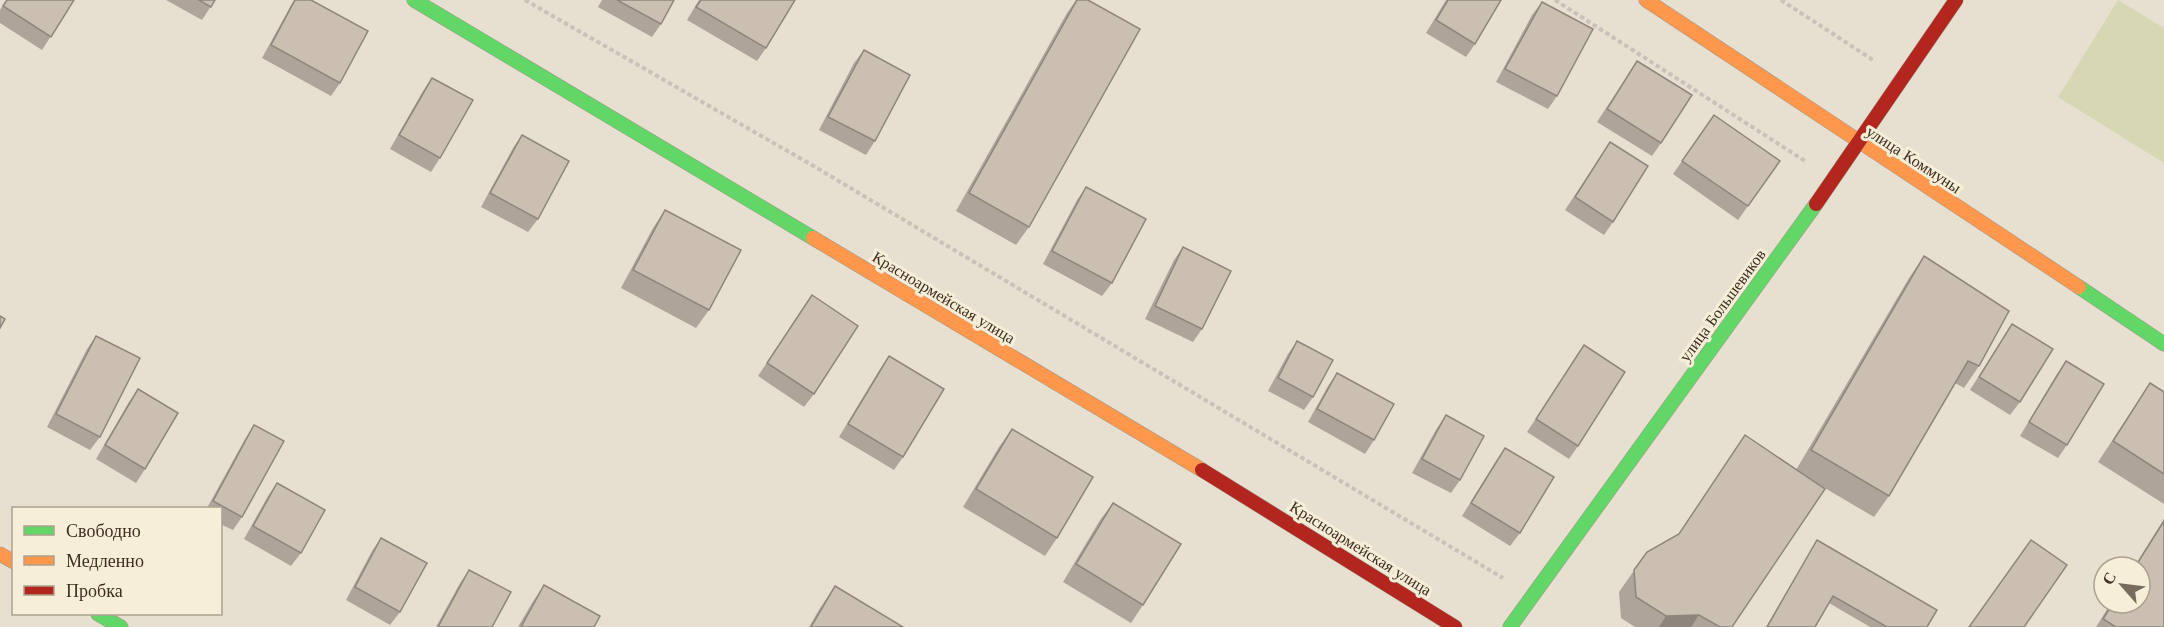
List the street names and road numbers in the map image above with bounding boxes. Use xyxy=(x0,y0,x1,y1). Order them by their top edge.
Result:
street label: улица Коммуны xyxy=(1863,121,1965,197)
street label: улица Большевиков xyxy=(1674,244,1770,365)
street label: Красноармейская улица xyxy=(869,246,1019,348)
street label: Красноармейская улица xyxy=(1286,496,1436,600)

